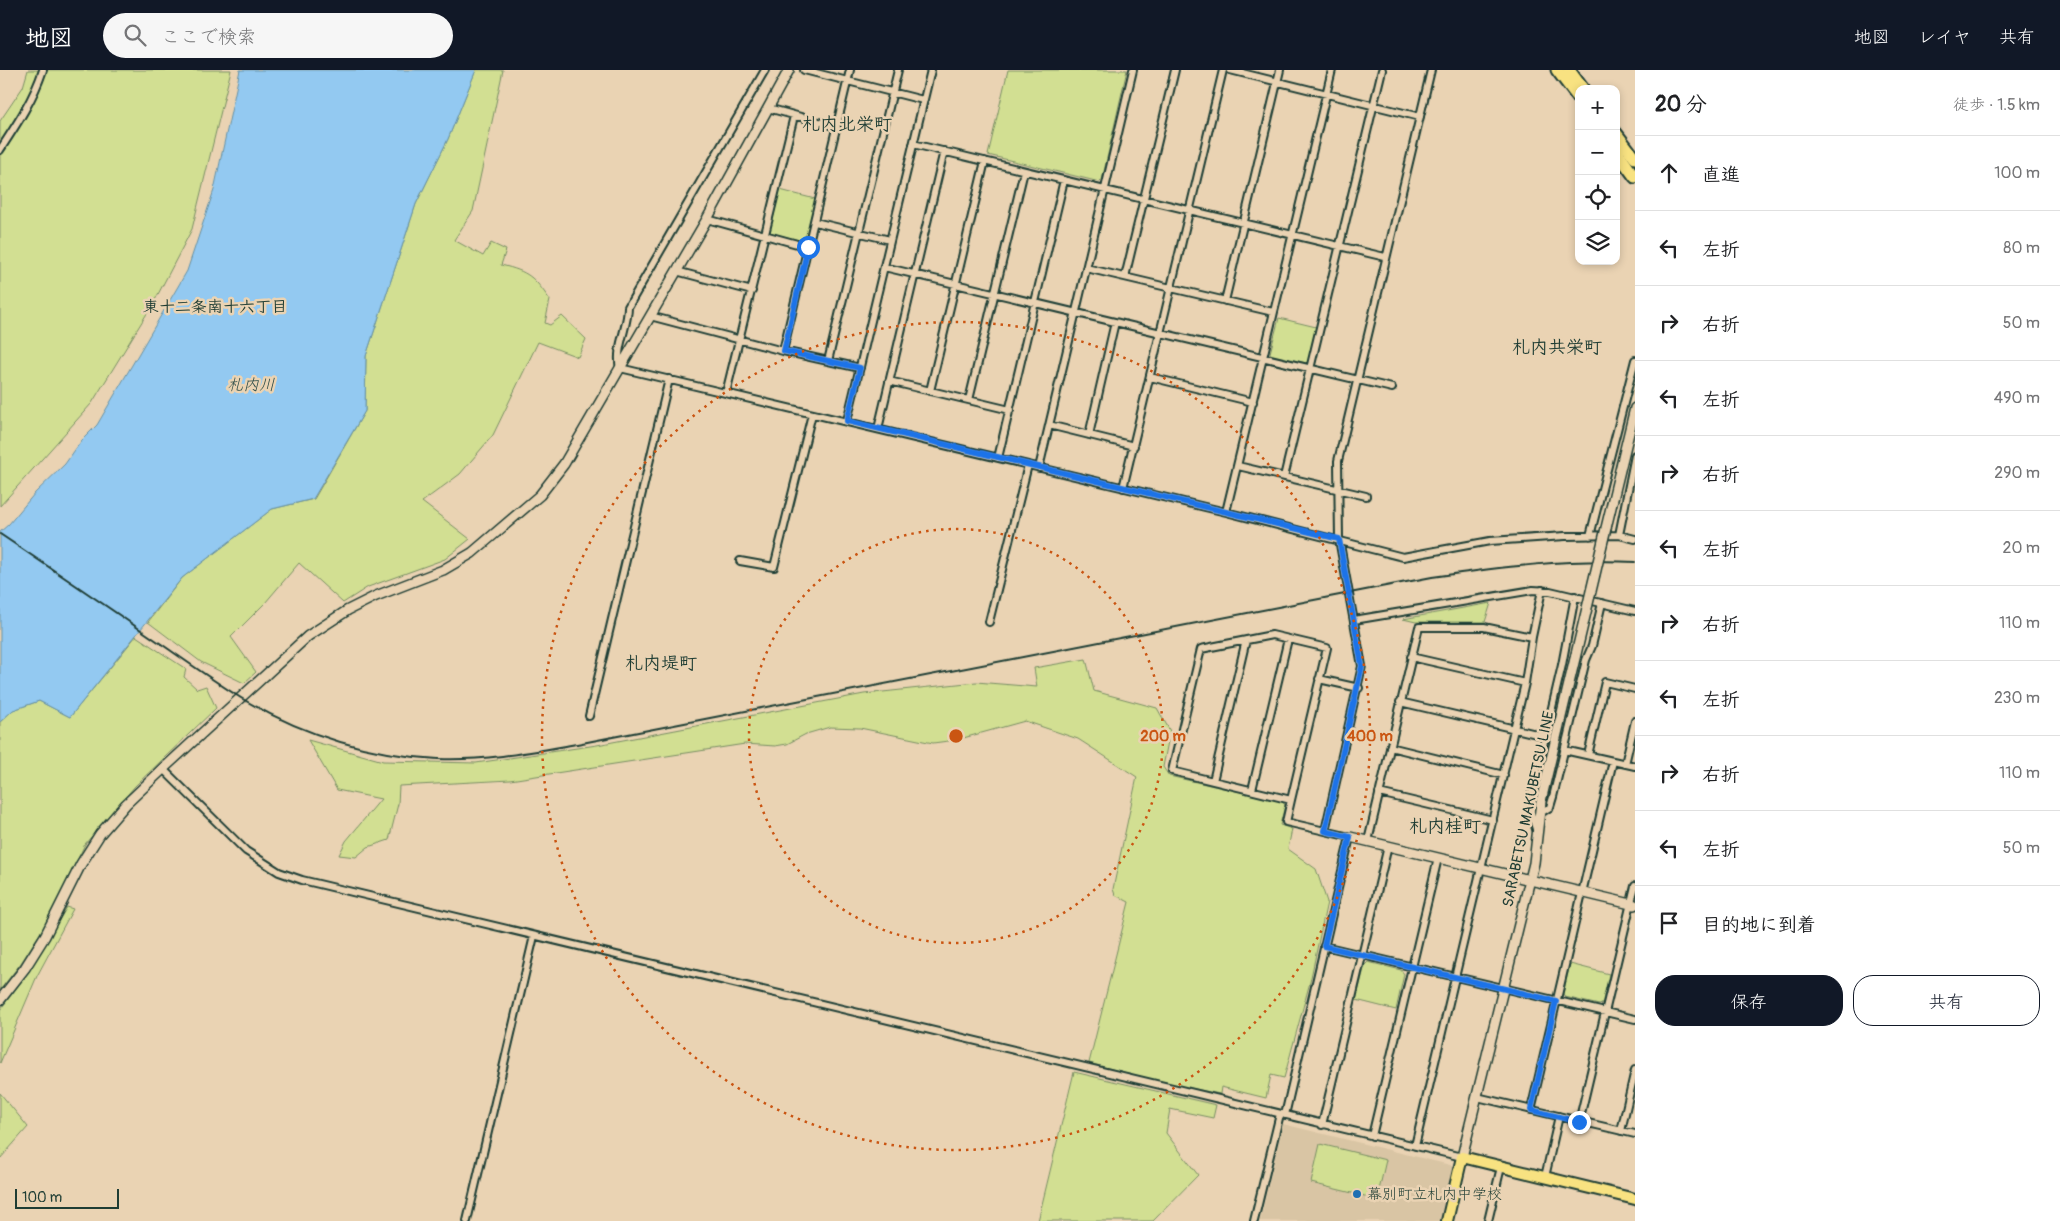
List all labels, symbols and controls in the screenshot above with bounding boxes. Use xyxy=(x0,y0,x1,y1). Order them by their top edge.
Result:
search box xyxy=(103,13,453,58)
icon: search xyxy=(121,21,149,49)
text: 地図 xyxy=(25,24,73,53)
text: ここで検索 xyxy=(161,25,256,49)
text: 地図 xyxy=(1854,26,1890,49)
text: レイヤ xyxy=(1918,26,1971,49)
text: 共有 xyxy=(1999,26,2035,49)
map controls xyxy=(1575,85,1620,265)
button: + xyxy=(1575,85,1620,130)
text: 20 分 xyxy=(1655,91,1707,118)
text: 徒歩 · 1.5 km xyxy=(1953,95,2040,115)
district label: 札内北栄町 xyxy=(802,113,892,136)
button: − xyxy=(1575,130,1620,175)
icon: ahead xyxy=(1655,159,1683,187)
text: 直進 xyxy=(1702,163,1740,187)
text: 100 m xyxy=(1994,163,2040,183)
button: locate xyxy=(1575,175,1620,220)
button: layers xyxy=(1575,220,1620,265)
icon: left xyxy=(1655,234,1683,262)
route start xyxy=(797,236,820,259)
text: 左折 xyxy=(1702,238,1740,262)
text: 80 m xyxy=(2003,238,2040,258)
district label: 東十二条南十六丁目 xyxy=(143,297,287,317)
icon: right xyxy=(1655,309,1683,337)
text: 右折 xyxy=(1702,313,1740,337)
text: 50 m xyxy=(2003,313,2040,333)
district label: 札内共栄町 xyxy=(1512,336,1602,359)
water label: 札内川 xyxy=(227,375,275,395)
icon: left xyxy=(1655,384,1683,412)
text: 左折 xyxy=(1702,388,1740,412)
text: 490 m xyxy=(1994,388,2040,408)
icon: right xyxy=(1655,459,1683,487)
text: 右折 xyxy=(1702,463,1740,487)
text: 290 m xyxy=(1994,463,2040,483)
icon: left xyxy=(1655,534,1683,562)
text: 左折 xyxy=(1702,538,1740,562)
text: 20 m xyxy=(2002,538,2040,558)
icon: right xyxy=(1655,609,1683,637)
text: 右折 xyxy=(1702,613,1740,637)
text: 110 m xyxy=(1999,613,2040,633)
district label: 札内堤町 xyxy=(625,652,697,675)
icon: left xyxy=(1655,684,1683,712)
text: 左折 xyxy=(1702,688,1740,712)
text: 230 m xyxy=(1994,688,2040,708)
street label: SARABETSU MAKUBETSU LINE xyxy=(1498,709,1559,909)
centre of rings xyxy=(947,727,965,745)
text: 200 m xyxy=(1140,727,1186,746)
text: 400 m xyxy=(1347,727,1393,746)
icon: right xyxy=(1655,759,1683,787)
text: 右折 xyxy=(1702,763,1740,787)
text: 110 m xyxy=(1999,763,2040,783)
district label: 札内桂町 xyxy=(1409,815,1481,838)
icon: left xyxy=(1655,834,1683,862)
text: 左折 xyxy=(1702,838,1740,862)
text: 50 m xyxy=(2003,838,2040,858)
icon: arrive xyxy=(1655,909,1683,937)
text: 目的地に到着 xyxy=(1702,913,1816,937)
button: 保存 xyxy=(1655,975,1843,1026)
button: 共有 xyxy=(1853,975,2040,1026)
route end xyxy=(1568,1111,1591,1134)
place label: 幕別町立札内中学校 xyxy=(1367,1185,1502,1204)
scale bar xyxy=(15,1186,119,1209)
marker: 幕別町立札内中学校 xyxy=(1351,1188,1363,1200)
text: 100 m xyxy=(22,1189,62,1206)

